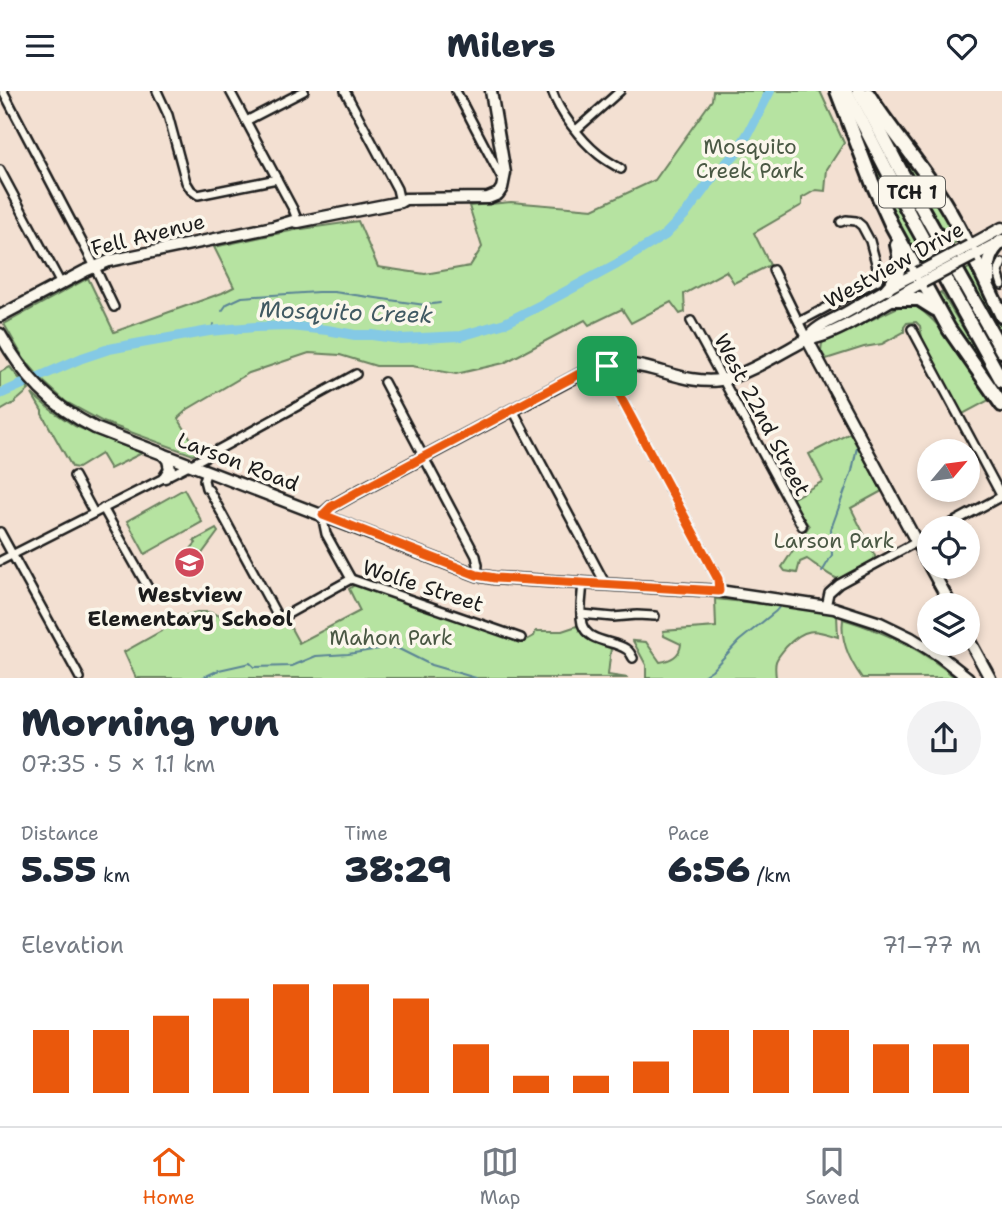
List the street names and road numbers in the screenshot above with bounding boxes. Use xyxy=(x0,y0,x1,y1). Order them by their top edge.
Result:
road number: TCH 1 xyxy=(879,177,945,207)
street label: Fell Avenue xyxy=(88,207,208,263)
street label: Westview Drive xyxy=(819,215,969,315)
street label: West 22nd Street xyxy=(707,329,817,501)
street label: Larson Road xyxy=(173,426,303,498)
street label: Wolfe Street xyxy=(359,553,487,619)

